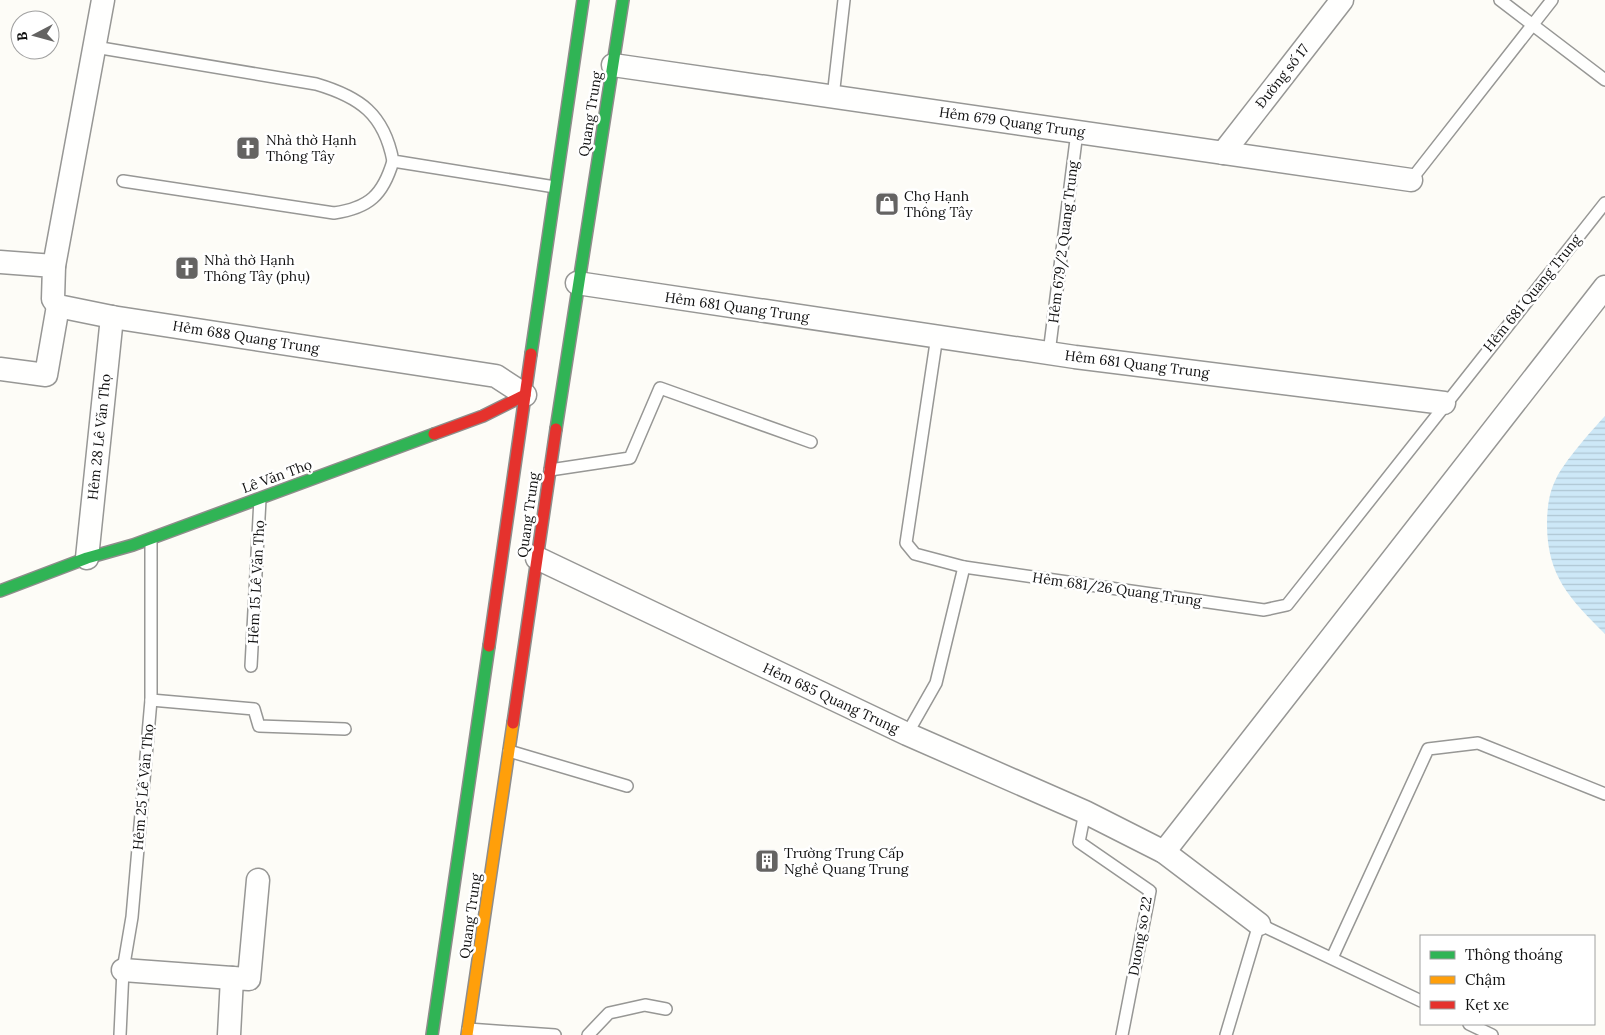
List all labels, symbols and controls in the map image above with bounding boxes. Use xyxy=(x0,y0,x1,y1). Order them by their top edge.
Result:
north arrow xyxy=(10,10,60,60)
text: B xyxy=(13,31,32,42)
street label: Đường số 17 xyxy=(1251,40,1313,112)
street label: Quang Trung xyxy=(574,70,606,158)
street label: Hẻm 679 Quang Trung xyxy=(938,103,1086,141)
place label: Nhà thờ Hạnh Thông Tây xyxy=(266,131,357,165)
church icon: Nhà thờ Hạnh Thông Tây xyxy=(235,135,261,161)
street label: Hẻm 679/2 Quang Trung xyxy=(1044,160,1082,324)
place label: Chợ Hạnh Thông Tây xyxy=(904,187,973,221)
shop icon: Chợ Hạnh Thông Tây xyxy=(874,191,900,217)
street label: Hẻm 681 Quang Trung xyxy=(1479,231,1585,355)
place label: Nhà thờ Hạnh Thông Tây (phụ) xyxy=(204,251,310,285)
church icon: Nhà thờ Hạnh Thông Tây (phụ) xyxy=(174,255,200,281)
street label: Hẻm 681 Quang Trung xyxy=(664,288,811,326)
street label: Hẻm 688 Quang Trung xyxy=(171,317,321,358)
street label: Hẻm 681 Quang Trung xyxy=(1064,346,1211,382)
street label: Hẻm 28 Lê Văn Thọ xyxy=(83,373,115,501)
street label: Lê Văn Thọ xyxy=(240,455,314,497)
street label: Quang Trung xyxy=(513,471,543,559)
street label: Hẻm 15 Lê Văn Thọ xyxy=(244,519,268,645)
street label: Hẻm 681/26 Quang Trung xyxy=(1031,568,1203,610)
street label: Hẻm 685 Quang Trung xyxy=(760,659,902,738)
street label: Hẻm 25 Lê Văn Thọ xyxy=(129,723,157,851)
place label: Trường Trung Cấp Nghề Quang Trung xyxy=(784,844,909,878)
building icon: Trường Trung Cấp Nghề Quang Trung xyxy=(754,848,780,874)
street label: Quang Trung xyxy=(455,872,485,960)
street label: Duong so 22 xyxy=(1124,895,1156,977)
legend xyxy=(1420,935,1595,1025)
text: Thông thoáng xyxy=(1465,945,1563,964)
text: Chậm xyxy=(1465,970,1506,989)
text: Kẹt xe xyxy=(1465,995,1509,1014)

